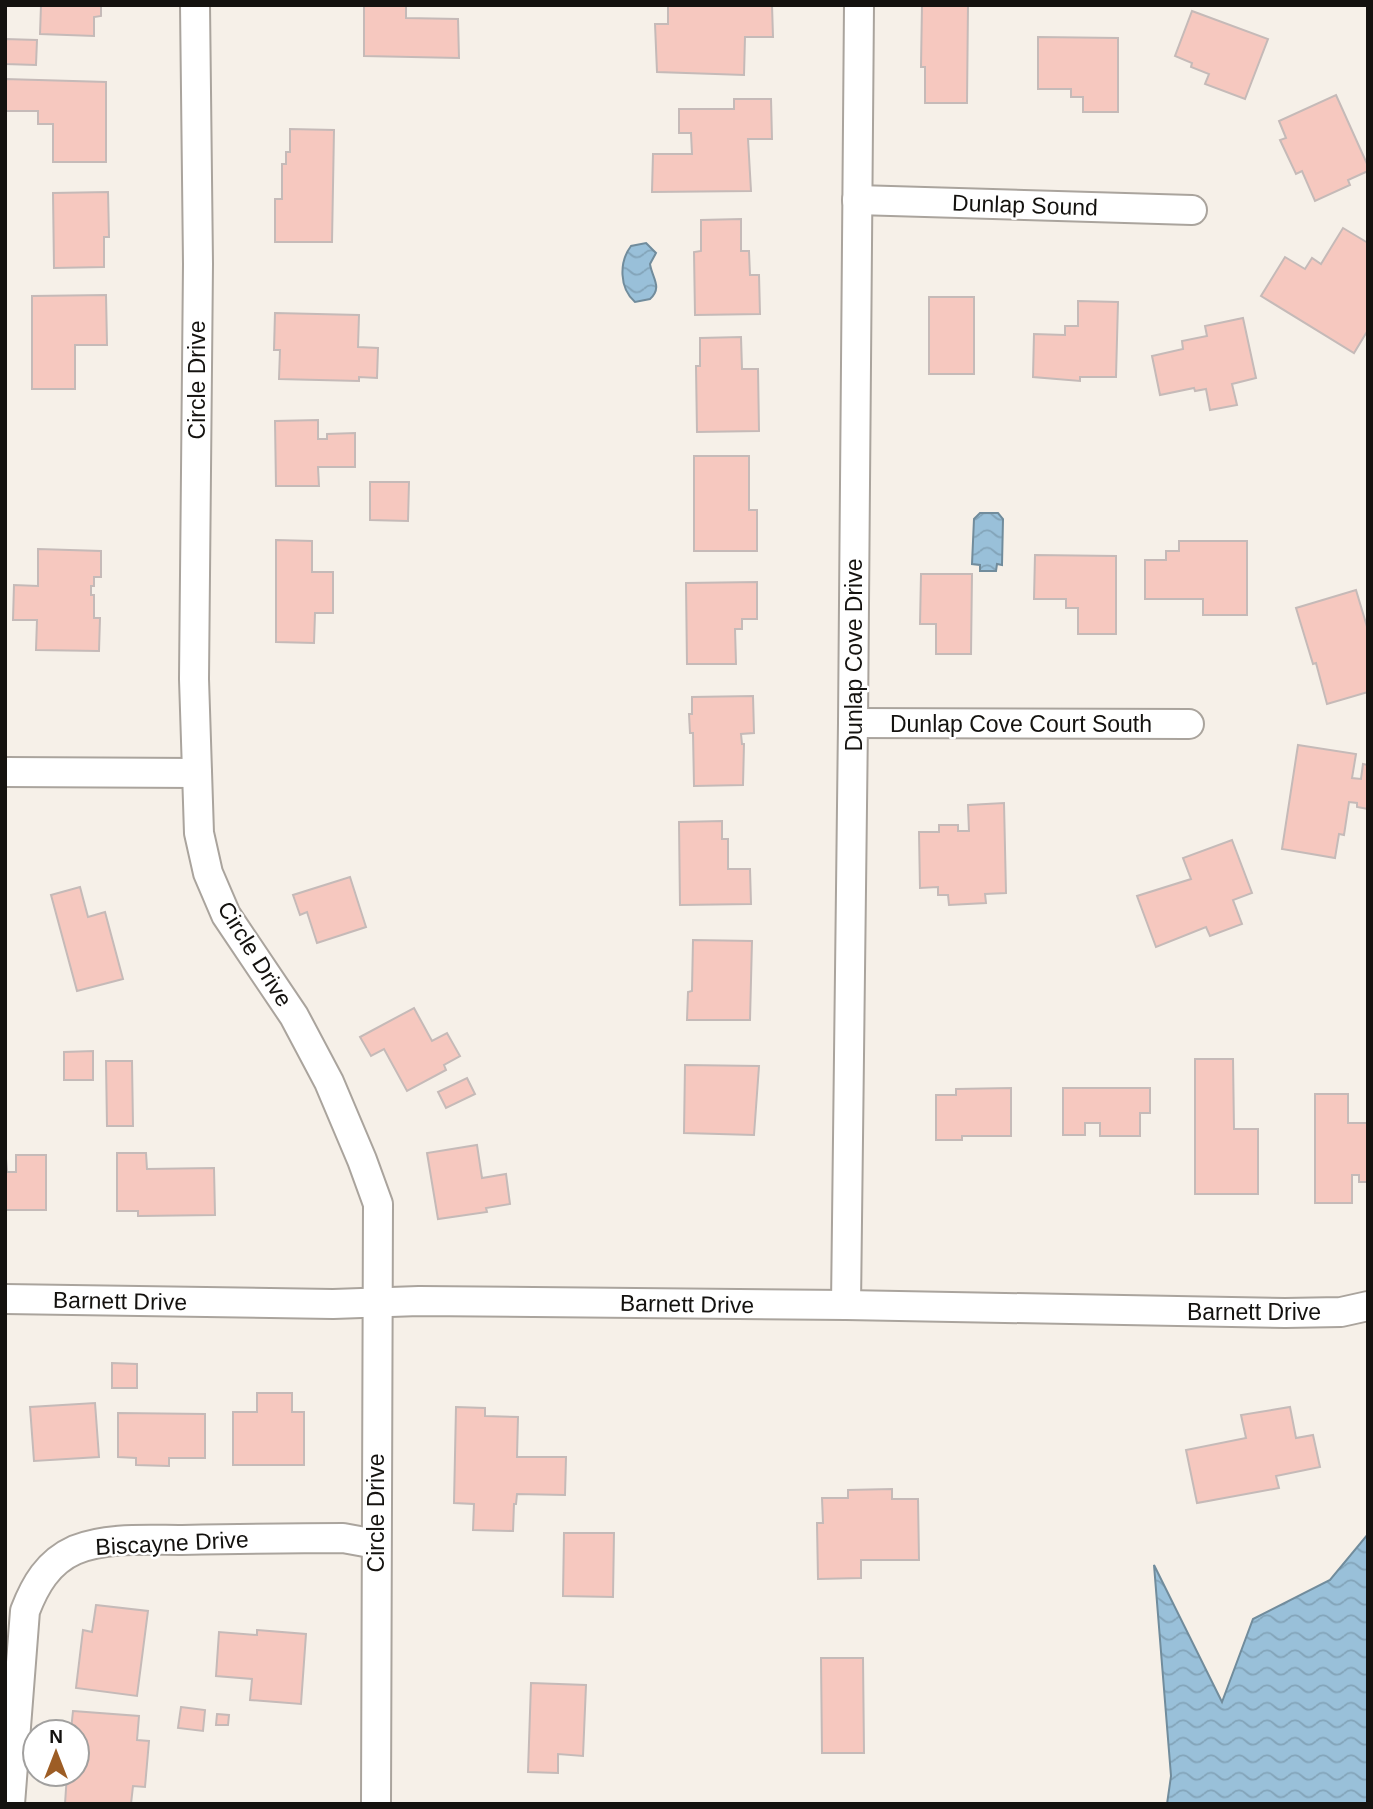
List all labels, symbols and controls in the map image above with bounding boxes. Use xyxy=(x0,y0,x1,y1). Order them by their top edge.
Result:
street label: Dunlap Sound xyxy=(952,189,1098,221)
street label: Circle Drive xyxy=(184,321,210,439)
street label: Dunlap Cove Drive xyxy=(841,558,867,752)
street label: Dunlap Cove Court South xyxy=(890,711,1152,737)
street label: Circle Drive xyxy=(212,897,298,1011)
street label: Barnett Drive xyxy=(53,1287,187,1315)
street label: Barnett Drive xyxy=(620,1290,754,1318)
street label: Barnett Drive xyxy=(1187,1299,1321,1325)
street label: Circle Drive xyxy=(363,1454,389,1572)
street label: Biscayne Drive xyxy=(95,1526,249,1560)
north arrow xyxy=(21,1718,91,1788)
text: N xyxy=(49,1726,63,1747)

